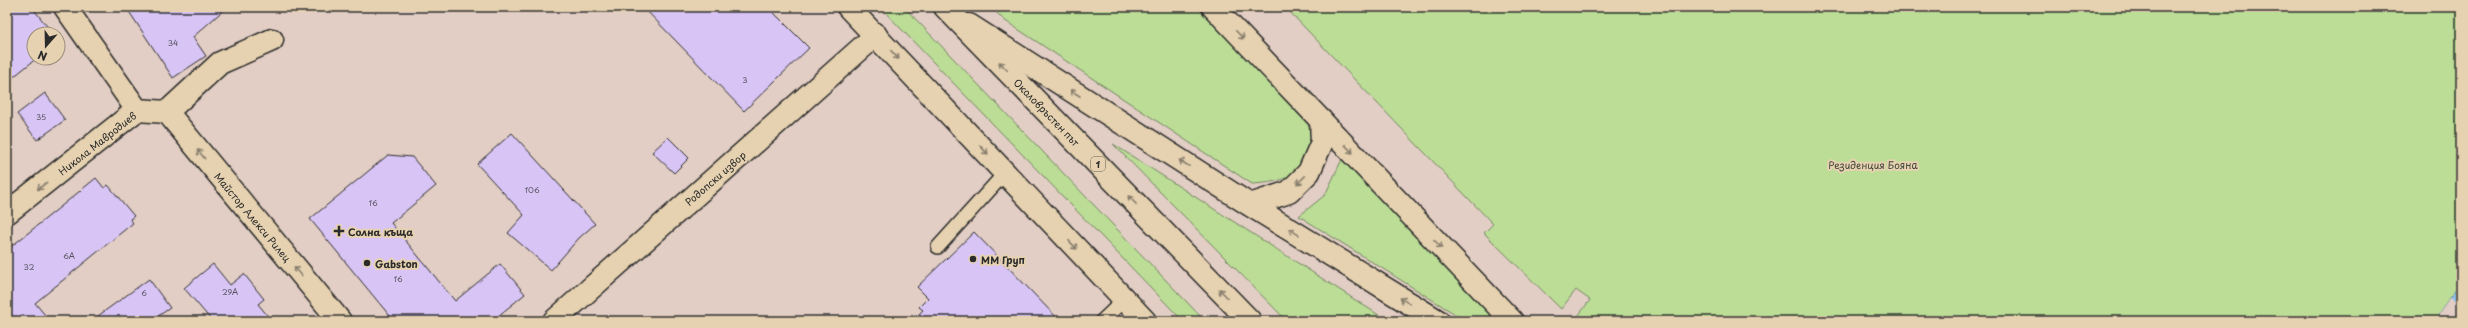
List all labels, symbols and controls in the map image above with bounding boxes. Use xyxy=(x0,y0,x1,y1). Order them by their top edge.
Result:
north arrow xyxy=(26,26,66,66)
one-way arrow xyxy=(1235,30,1245,40)
house number: 34 xyxy=(168,37,178,49)
text: N xyxy=(35,46,49,65)
one-way arrow xyxy=(890,50,899,61)
one-way arrow xyxy=(998,61,1008,71)
house number: 3 xyxy=(742,74,748,86)
street label: Околовръстен път xyxy=(1011,75,1083,149)
one-way arrow xyxy=(1070,89,1081,97)
street label: Никола Мавродиев xyxy=(55,108,139,178)
house number: 35 xyxy=(36,111,46,123)
one-way arrow xyxy=(1344,144,1353,154)
one-way arrow xyxy=(979,145,988,155)
street label: Родопски извор xyxy=(681,147,749,209)
one-way arrow xyxy=(197,149,206,160)
road number: 1 xyxy=(1091,157,1105,171)
park label: Резиденция Бояна xyxy=(1828,157,1918,172)
one-way arrow xyxy=(1179,159,1190,167)
street label: Майстор Алекси Рилец xyxy=(211,169,295,265)
one-way arrow xyxy=(1296,176,1306,185)
one-way arrow xyxy=(37,182,48,190)
house number: 106 xyxy=(524,184,540,196)
one-way arrow xyxy=(1127,195,1137,205)
house number: 16 xyxy=(368,197,378,209)
place label: Солна къща xyxy=(348,224,413,239)
marker: Солна къща xyxy=(333,225,345,237)
one-way arrow xyxy=(1288,228,1300,236)
one-way arrow xyxy=(1434,239,1443,249)
one-way arrow xyxy=(1068,240,1077,250)
house number: 6А xyxy=(63,250,75,262)
place label: ММ Груп xyxy=(981,252,1025,268)
marker: ММ Груп xyxy=(968,254,978,264)
place label: Gabston xyxy=(375,256,418,271)
marker: Gabston xyxy=(362,258,372,268)
house number: 32 xyxy=(24,261,35,273)
one-way arrow xyxy=(294,266,303,276)
house number: 16 xyxy=(393,273,403,285)
house number: 29А xyxy=(222,286,238,298)
house number: 6 xyxy=(141,287,147,299)
one-way arrow xyxy=(1218,288,1228,298)
one-way arrow xyxy=(1399,296,1411,304)

